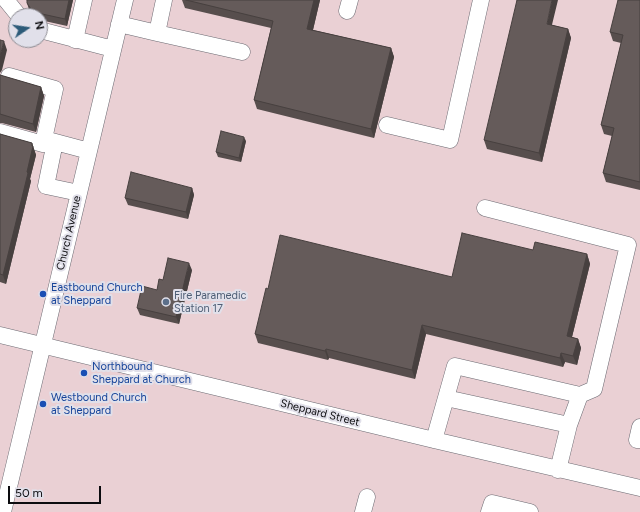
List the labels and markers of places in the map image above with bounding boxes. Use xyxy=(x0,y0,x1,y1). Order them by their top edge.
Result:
place label: Eastbound Church at Sheppard xyxy=(51,281,143,307)
marker: Eastbound Church at Sheppard xyxy=(38,289,48,299)
place label: Fire Paramedic Station 17 xyxy=(174,289,246,315)
marker: Fire Paramedic Station 17 xyxy=(161,297,171,307)
place label: Northbound Sheppard at Church xyxy=(92,360,191,386)
marker: Northbound Sheppard at Church xyxy=(79,368,89,378)
place label: Westbound Church at Sheppard xyxy=(51,391,147,417)
marker: Westbound Church at Sheppard xyxy=(38,399,48,409)

